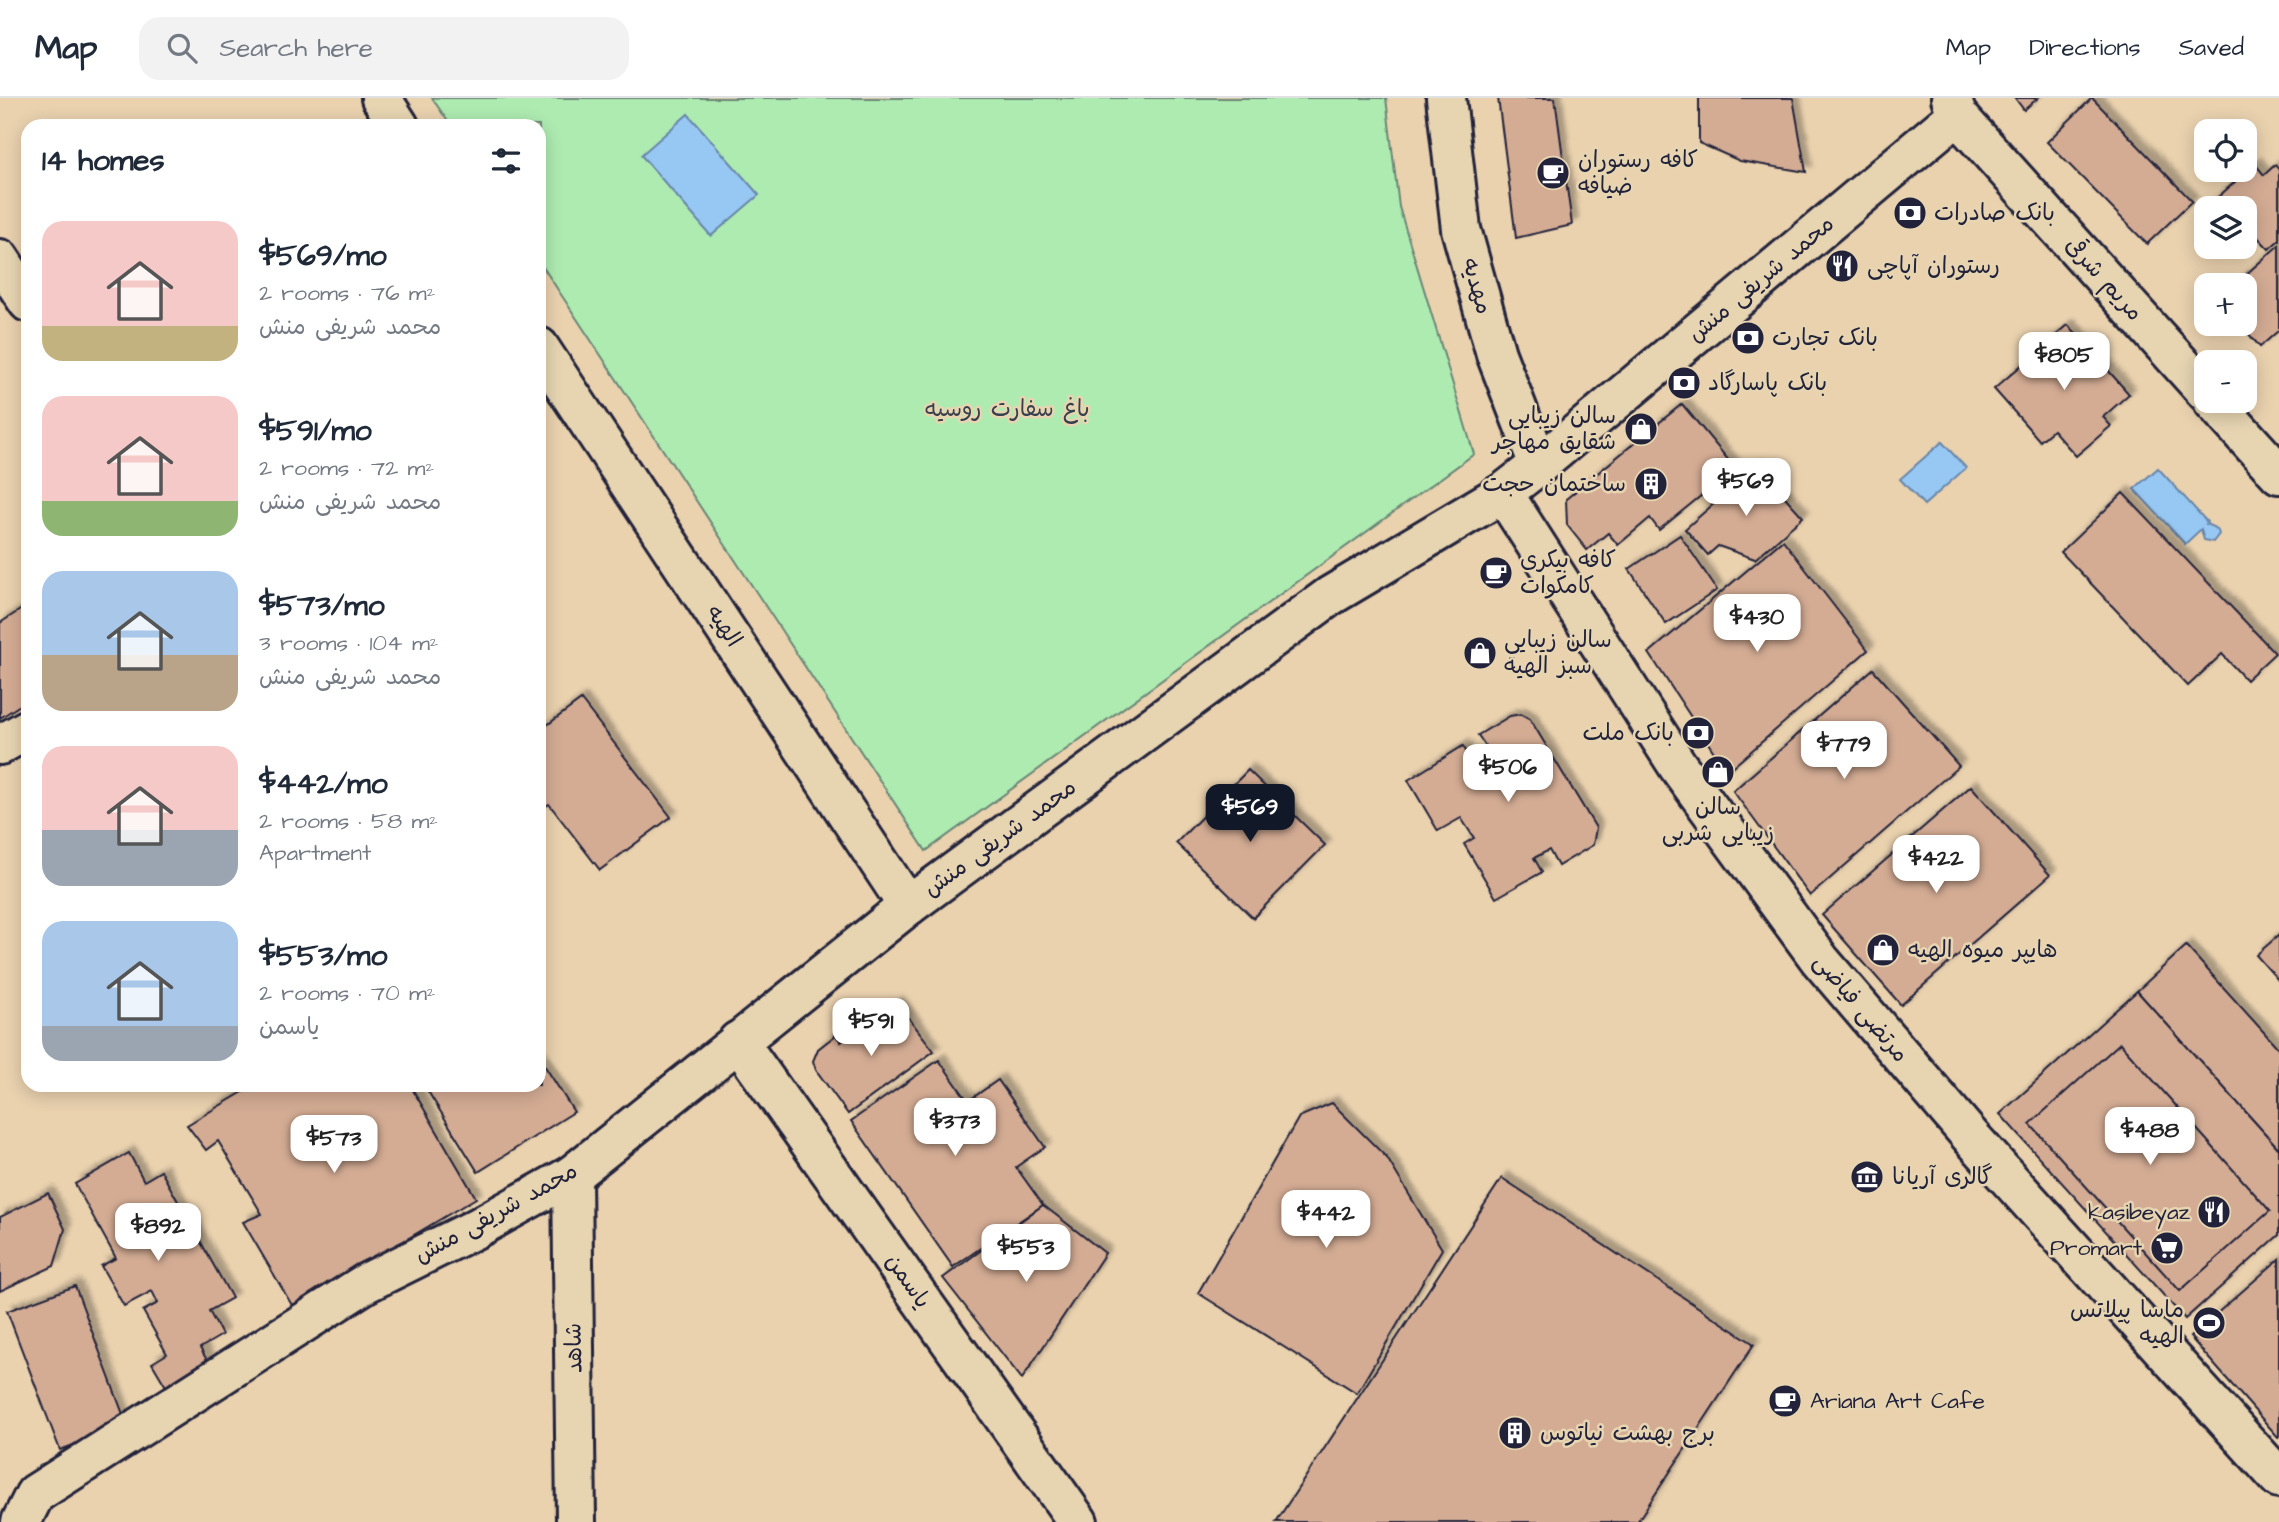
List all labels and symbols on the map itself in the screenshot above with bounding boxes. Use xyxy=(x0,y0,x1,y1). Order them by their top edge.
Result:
place label: کافه رستوران ضیافه xyxy=(1578,144,1698,202)
cafe icon: کافه رستوران ضیافه xyxy=(1534,154,1572,192)
bank icon: بانک صادرات xyxy=(1891,194,1929,232)
place label: بانک صادرات xyxy=(1934,197,2055,229)
street label: محمد شریفی منش xyxy=(1681,208,1841,350)
street label: مریم شرقی xyxy=(2057,230,2150,329)
restaurant icon: رستوران آپاچی xyxy=(1823,247,1861,285)
place label: رستوران آپاچی xyxy=(1867,250,2000,282)
street label: مهدیه xyxy=(1454,254,1500,318)
bank icon: بانک تجارت xyxy=(1729,319,1767,357)
place label: بانک تجارت xyxy=(1772,322,1878,354)
pin: $805 xyxy=(2023,332,2105,392)
bank icon: بانک پاسارگاد xyxy=(1665,364,1703,402)
place label: بانک پاسارگاد xyxy=(1708,367,1827,399)
park label: باغ سفارت روسیه xyxy=(924,393,1090,425)
place label: سالن زیبایی شقایق مهاجر xyxy=(1490,400,1616,458)
shop icon: سالن زیبایی شقایق مهاجر xyxy=(1622,410,1660,448)
pin: $569 xyxy=(1705,458,1787,518)
building icon: ساختمان حجت xyxy=(1632,465,1670,503)
place label: ساختمان حجت xyxy=(1482,468,1626,500)
place label: کافه بیکری کامکوات xyxy=(1520,544,1616,602)
cafe icon: کافه بیکری کامکوات xyxy=(1477,554,1515,592)
pin: $430 xyxy=(1716,594,1798,654)
street label: الهیه xyxy=(698,599,750,653)
place label: سالن زيبايي سبز الهیه xyxy=(1504,624,1612,682)
shop icon: سالن زيبايي سبز الهیه xyxy=(1461,634,1499,672)
bank icon: بانک ملت xyxy=(1679,714,1717,752)
place label: بانک ملت xyxy=(1583,717,1674,749)
pin: $779 xyxy=(1803,722,1885,781)
pin: $506 xyxy=(1467,744,1549,804)
shop icon: سالن زیبایی شربی xyxy=(1699,753,1737,791)
street label: محمد شریفی منش xyxy=(917,772,1083,904)
pin: $569 xyxy=(1209,784,1291,844)
place label: سالن زیبایی شربی xyxy=(1662,791,1774,849)
pin: $422 xyxy=(1895,836,1977,895)
shop icon: هایپر میوه الهیه xyxy=(1864,931,1902,969)
place label: هایپر میوه الهیه xyxy=(1908,934,2057,966)
street label: مرتضی فیاضی xyxy=(1806,947,1916,1069)
pin: $591 xyxy=(830,998,912,1058)
pin: $373 xyxy=(914,1098,996,1158)
pin: $488 xyxy=(2109,1108,2191,1167)
pin: $573 xyxy=(293,1116,375,1175)
street label: محمد شریفی منش xyxy=(409,1155,583,1271)
museum icon: گالری آریانا xyxy=(1848,1158,1886,1196)
place label: گالری آریانا xyxy=(1892,1161,1993,1193)
pin: $442 xyxy=(1285,1190,1367,1250)
restaurant icon: kasibeyaz xyxy=(2195,1193,2233,1231)
place label: kasibeyaz xyxy=(2088,1196,2191,1229)
pin: $892 xyxy=(117,1204,199,1263)
pin: $553 xyxy=(985,1224,1067,1284)
supermarket icon: Promart xyxy=(2148,1229,2186,1267)
place label: Promart xyxy=(2050,1232,2143,1264)
street label: یاسمن xyxy=(878,1247,938,1315)
place label: ماسا پیلاتس الهیه xyxy=(2070,1294,2184,1352)
sports icon: ماسا پیلاتس الهیه xyxy=(2190,1304,2228,1342)
street label: شاهد xyxy=(558,1322,590,1374)
cafe icon: Ariana Art Cafe xyxy=(1766,1382,1804,1420)
place label: Ariana Art Cafe xyxy=(1810,1385,1985,1417)
building icon: برج بهشت نیاتوس xyxy=(1496,1414,1534,1452)
place label: برج بهشت نیاتوس xyxy=(1540,1417,1715,1449)

